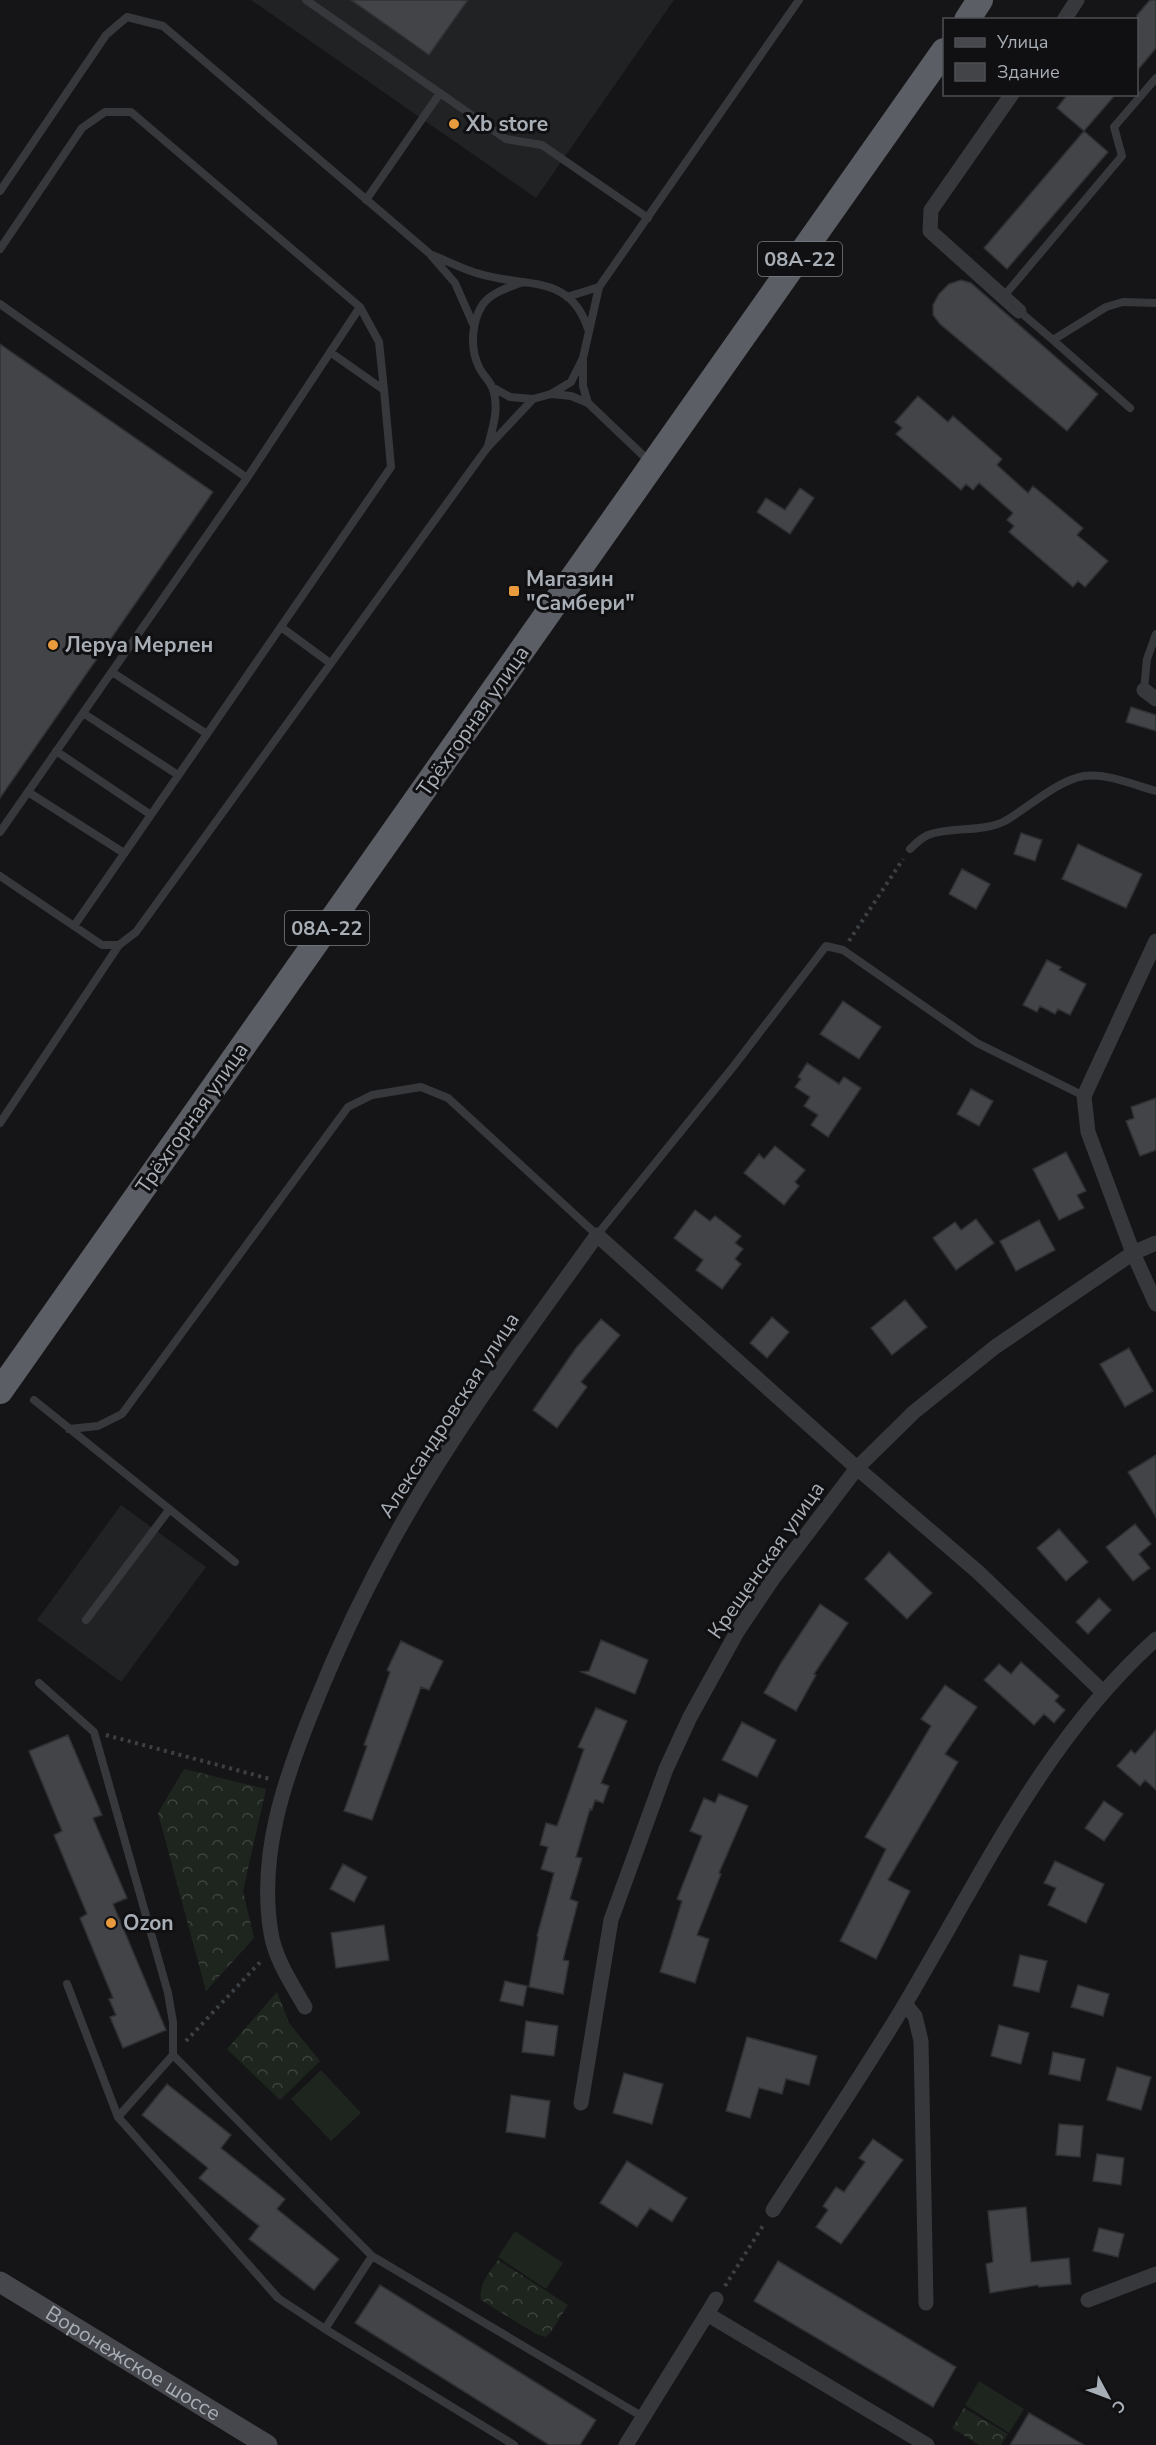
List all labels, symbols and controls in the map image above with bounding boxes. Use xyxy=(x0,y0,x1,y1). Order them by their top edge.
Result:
legend xyxy=(943,18,1138,96)
text: Улица xyxy=(996,30,1048,54)
text: Здание xyxy=(997,60,1060,84)
place label: Xb store xyxy=(465,110,548,138)
marker: Xb store xyxy=(447,117,461,131)
road number: 08А-22 xyxy=(758,242,842,276)
place label: Магазин "Самбери" xyxy=(526,565,635,617)
marker: Магазин "Самбери" xyxy=(507,584,521,598)
place label: Леруа Мерлен xyxy=(65,631,213,659)
marker: Леруа Мерлен xyxy=(46,638,60,652)
street label: Трёхгорная улица xyxy=(410,640,536,802)
road number: 08А-22 xyxy=(285,911,369,945)
street label: Трёхгорная улица xyxy=(129,1037,255,1199)
street label: Александровская улица xyxy=(372,1307,526,1523)
street label: Крещенская улица xyxy=(701,1476,831,1644)
place label: Ozon xyxy=(123,1909,174,1937)
marker: Ozon xyxy=(104,1916,118,1930)
street label: Воронежское шоссе xyxy=(40,2299,226,2427)
north arrow xyxy=(1078,2367,1138,2427)
text: С xyxy=(1107,2395,1130,2418)

